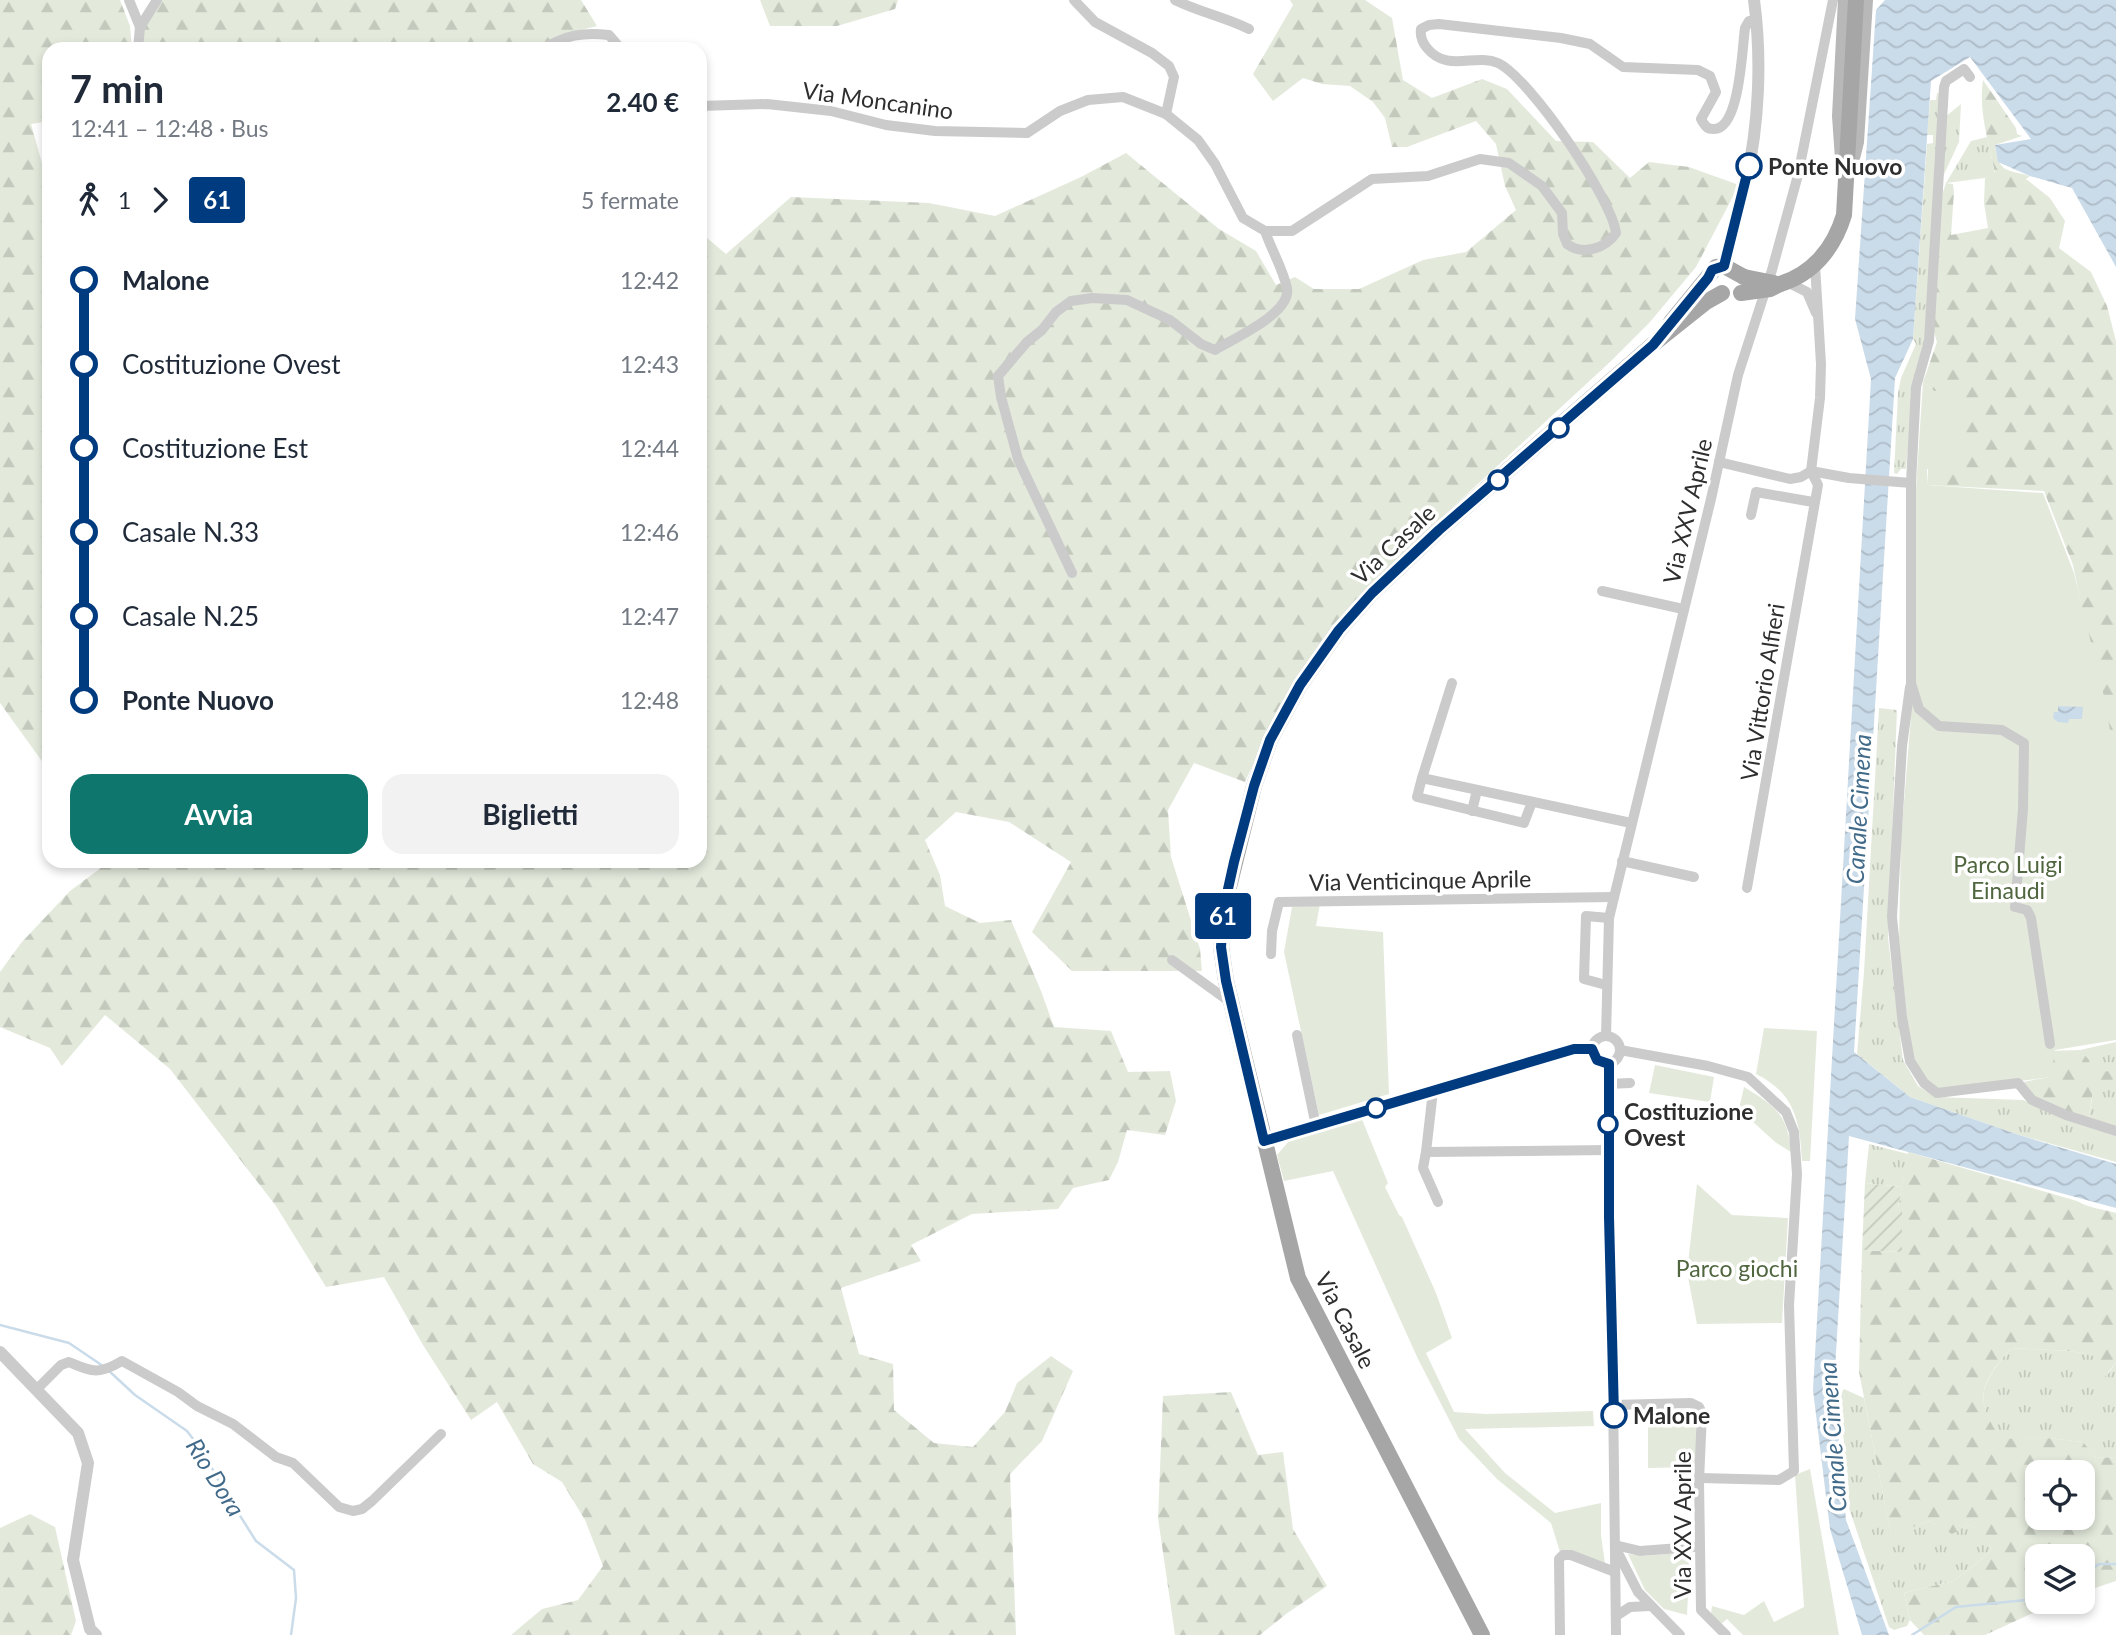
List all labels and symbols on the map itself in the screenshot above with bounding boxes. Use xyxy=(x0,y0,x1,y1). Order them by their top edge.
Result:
street label: Via Moncanino xyxy=(801,76,955,124)
place label: Ponte Nuovo xyxy=(1768,152,1902,180)
marker: Ponte Nuovo xyxy=(1736,153,1762,179)
unlabelled marker xyxy=(1549,418,1569,438)
street label: Via XXV Aprile xyxy=(1657,436,1717,586)
unlabelled marker xyxy=(1488,470,1508,490)
street label: Via Casale xyxy=(1345,498,1441,590)
street label: Via Vittorio Alfieri xyxy=(1734,601,1790,783)
water label: Canale Cimena xyxy=(1840,733,1876,885)
park label: Parco Luigi Einaudi xyxy=(1953,850,2063,904)
street label: Via Venticinque Aprile xyxy=(1308,864,1532,896)
line badge: 61 xyxy=(1192,893,1254,939)
place label: Costituzione Ovest xyxy=(1624,1097,1754,1151)
unlabelled marker xyxy=(1366,1098,1386,1118)
marker: Costituzione Ovest xyxy=(1598,1114,1618,1134)
park label: Parco giochi xyxy=(1676,1254,1798,1282)
street label: Via Casale xyxy=(1310,1267,1382,1373)
water label: Canale Cimena xyxy=(1812,1361,1852,1513)
place label: Malone xyxy=(1633,1401,1710,1429)
marker: Malone xyxy=(1601,1402,1627,1428)
water label: Rio Dora xyxy=(181,1433,251,1521)
street label: Via XXV Aprile xyxy=(1668,1451,1696,1599)

